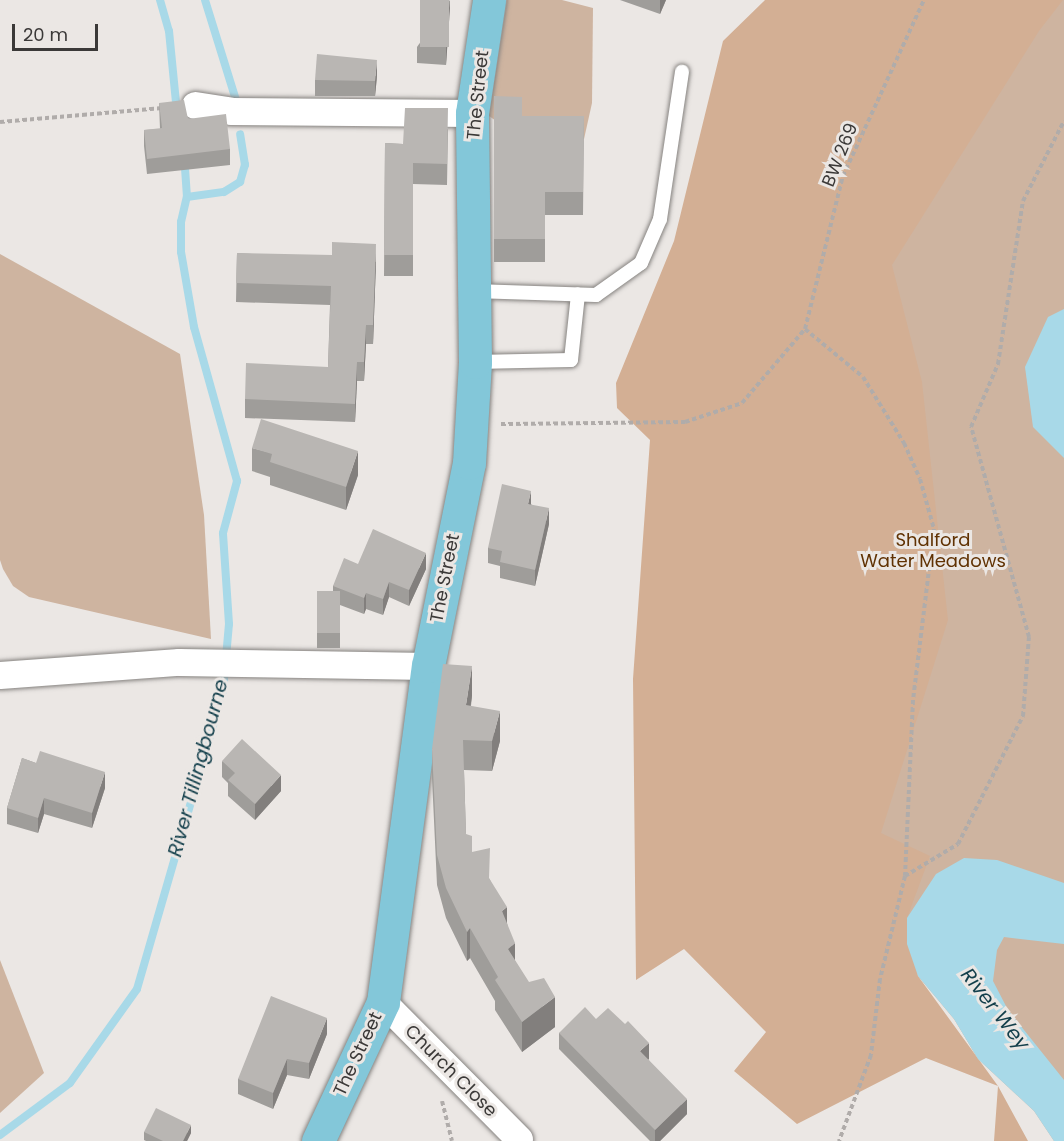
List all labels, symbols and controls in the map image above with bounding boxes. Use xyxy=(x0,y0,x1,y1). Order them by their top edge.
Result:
scale bar xyxy=(15,12,100,50)
text: 20 m xyxy=(23,22,68,47)
street label: The Street xyxy=(463,49,493,141)
street label: BW 269 xyxy=(818,120,862,190)
park label: Shalford Water Meadows xyxy=(860,530,1006,572)
street label: The Street xyxy=(426,532,464,624)
water label: River Tillingbourne xyxy=(163,677,233,859)
water label: River Wey xyxy=(956,963,1034,1055)
street label: The Street xyxy=(329,1009,387,1099)
street label: Church Close xyxy=(400,1020,502,1122)

